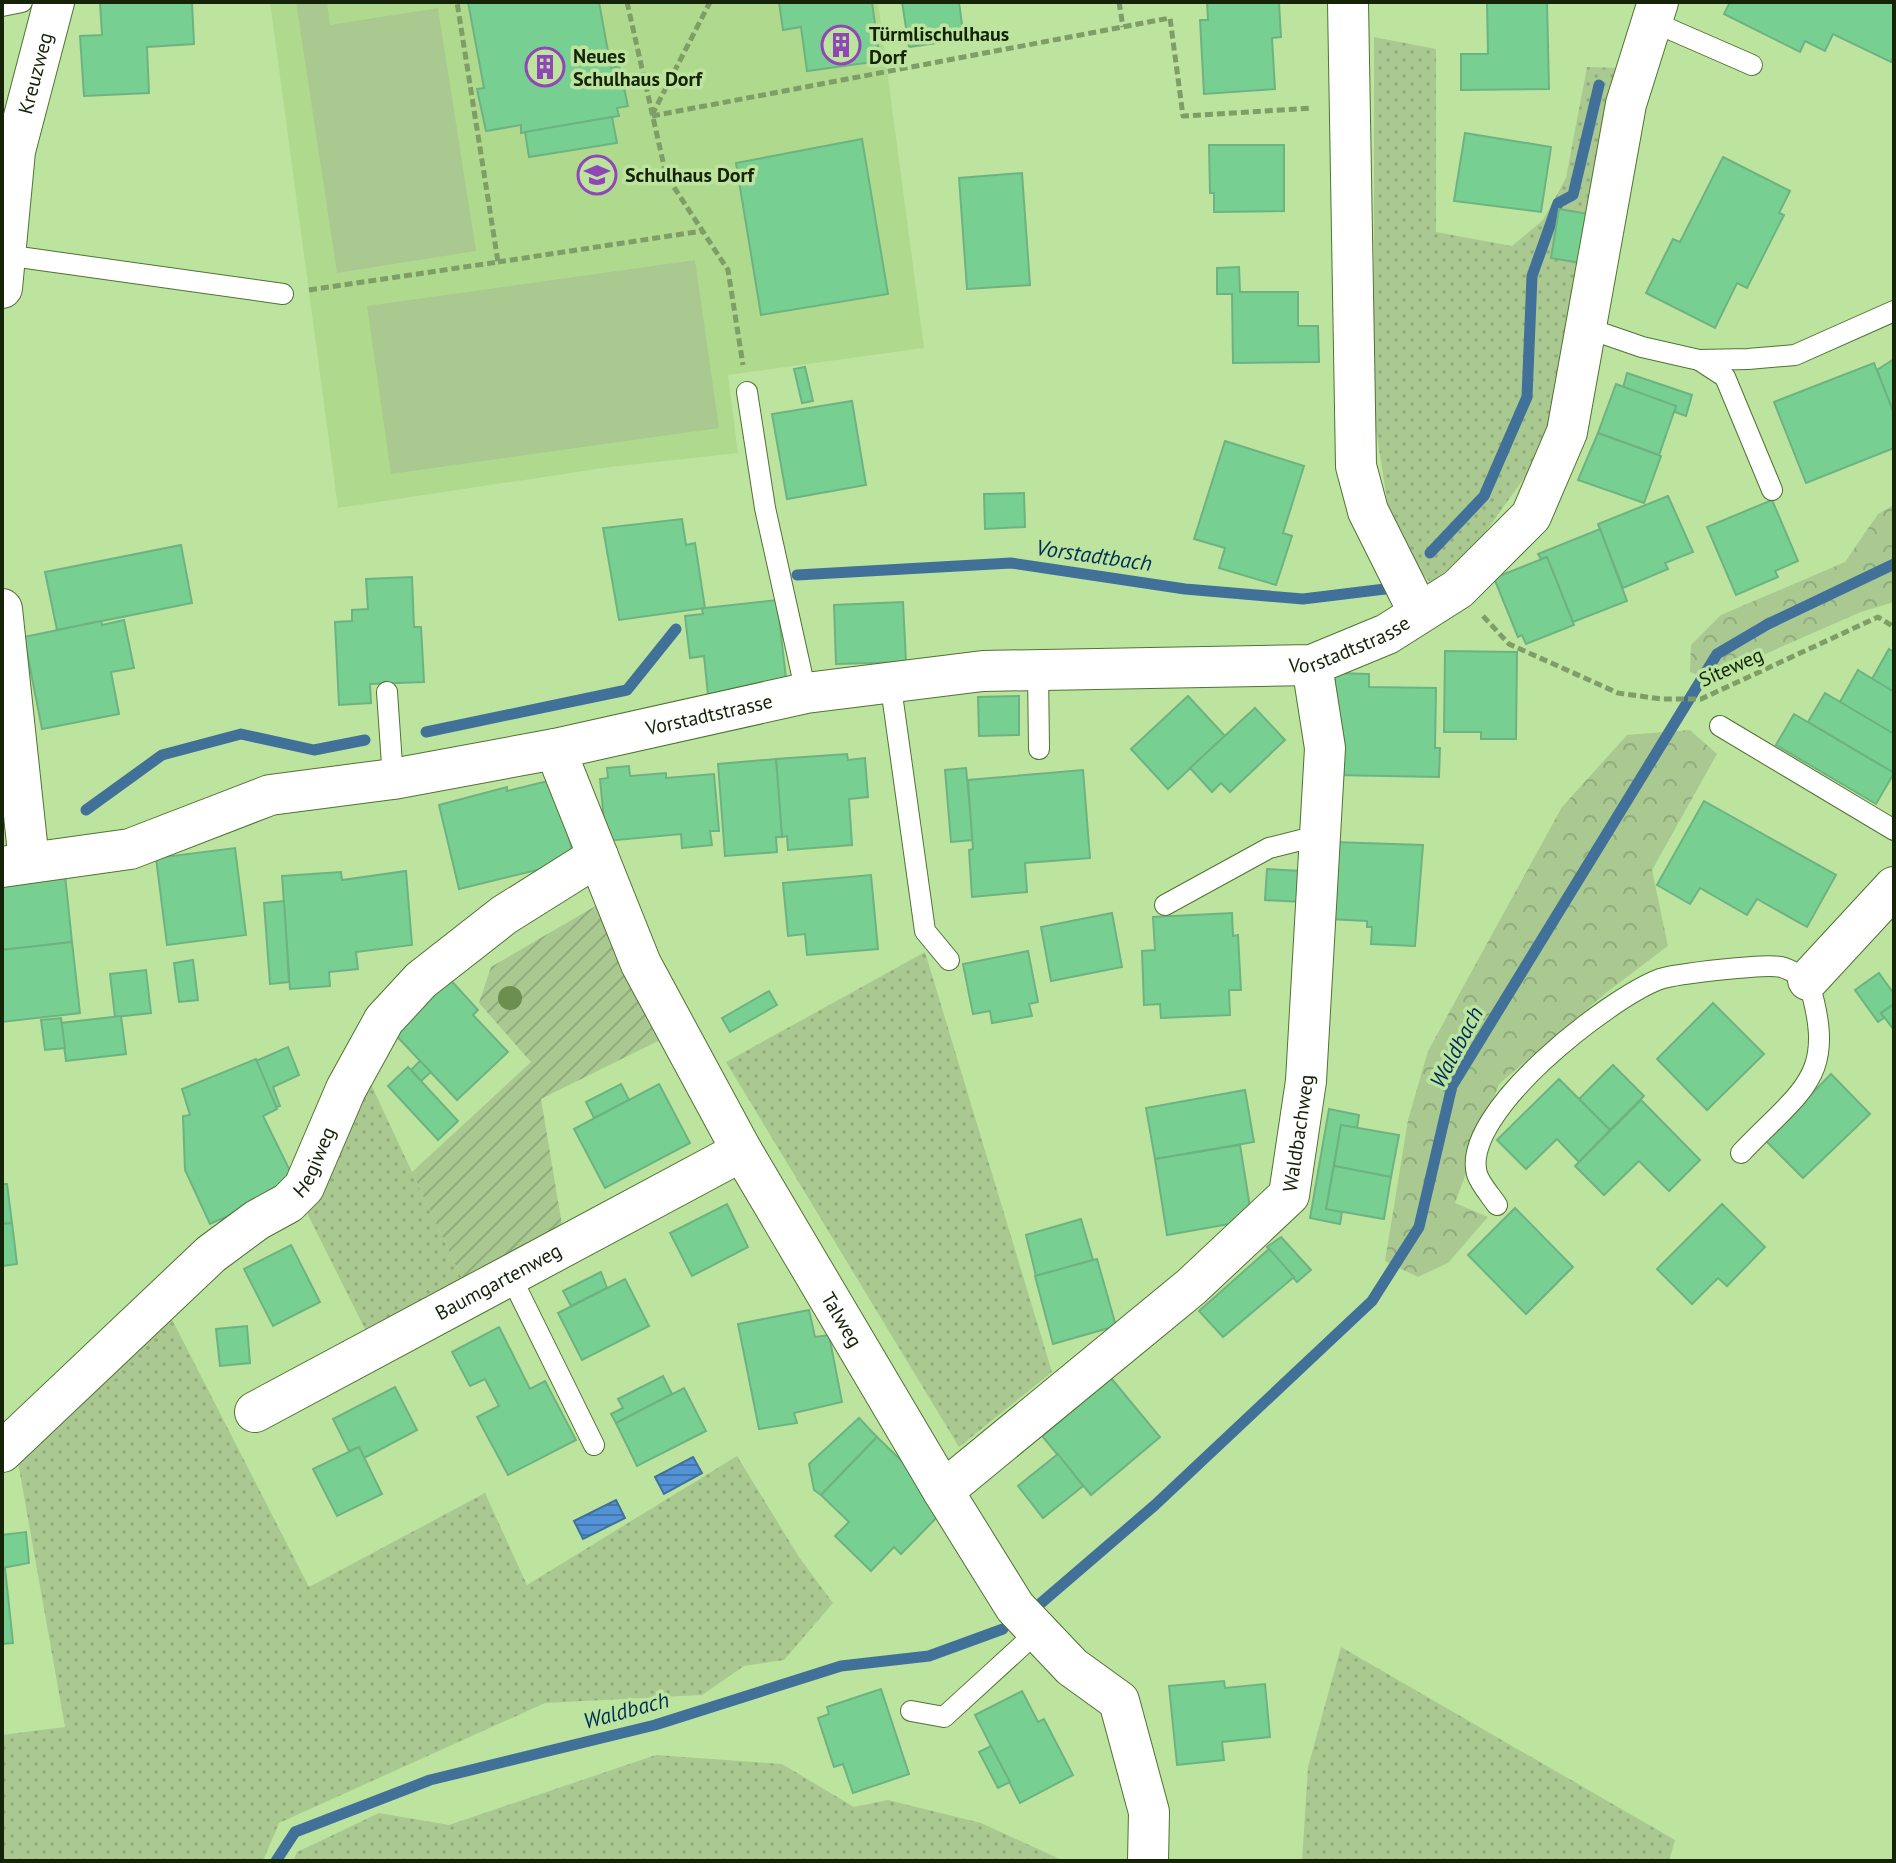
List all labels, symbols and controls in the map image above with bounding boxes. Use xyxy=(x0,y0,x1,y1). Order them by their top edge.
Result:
place label: Türmlischulhaus Dorf xyxy=(869,21,1009,70)
building icon: Türmlischulhaus Dorf xyxy=(820,24,862,66)
street label: Kreuzweg xyxy=(12,30,59,117)
place label: Neues Schulhaus Dorf xyxy=(573,43,704,92)
building icon: Neues Schulhaus Dorf xyxy=(524,46,566,88)
school or university icon: Schulhaus Dorf xyxy=(576,154,618,196)
place label: Schulhaus Dorf xyxy=(625,162,756,188)
water label: Vorstadtbach xyxy=(1034,533,1154,577)
street label: Vorstadtstrasse xyxy=(1287,610,1415,678)
street label: Siteweg xyxy=(1695,641,1767,693)
street label: Vorstadtstrasse xyxy=(642,688,775,742)
water label: Waldbach xyxy=(1423,1002,1489,1092)
street label: Waldbachweg xyxy=(1277,1074,1319,1194)
street label: Hegiweg xyxy=(287,1123,341,1204)
street label: Baumgartenweg xyxy=(431,1237,566,1326)
street label: Talweg xyxy=(815,1287,868,1352)
water label: Waldbach xyxy=(580,1685,672,1735)

